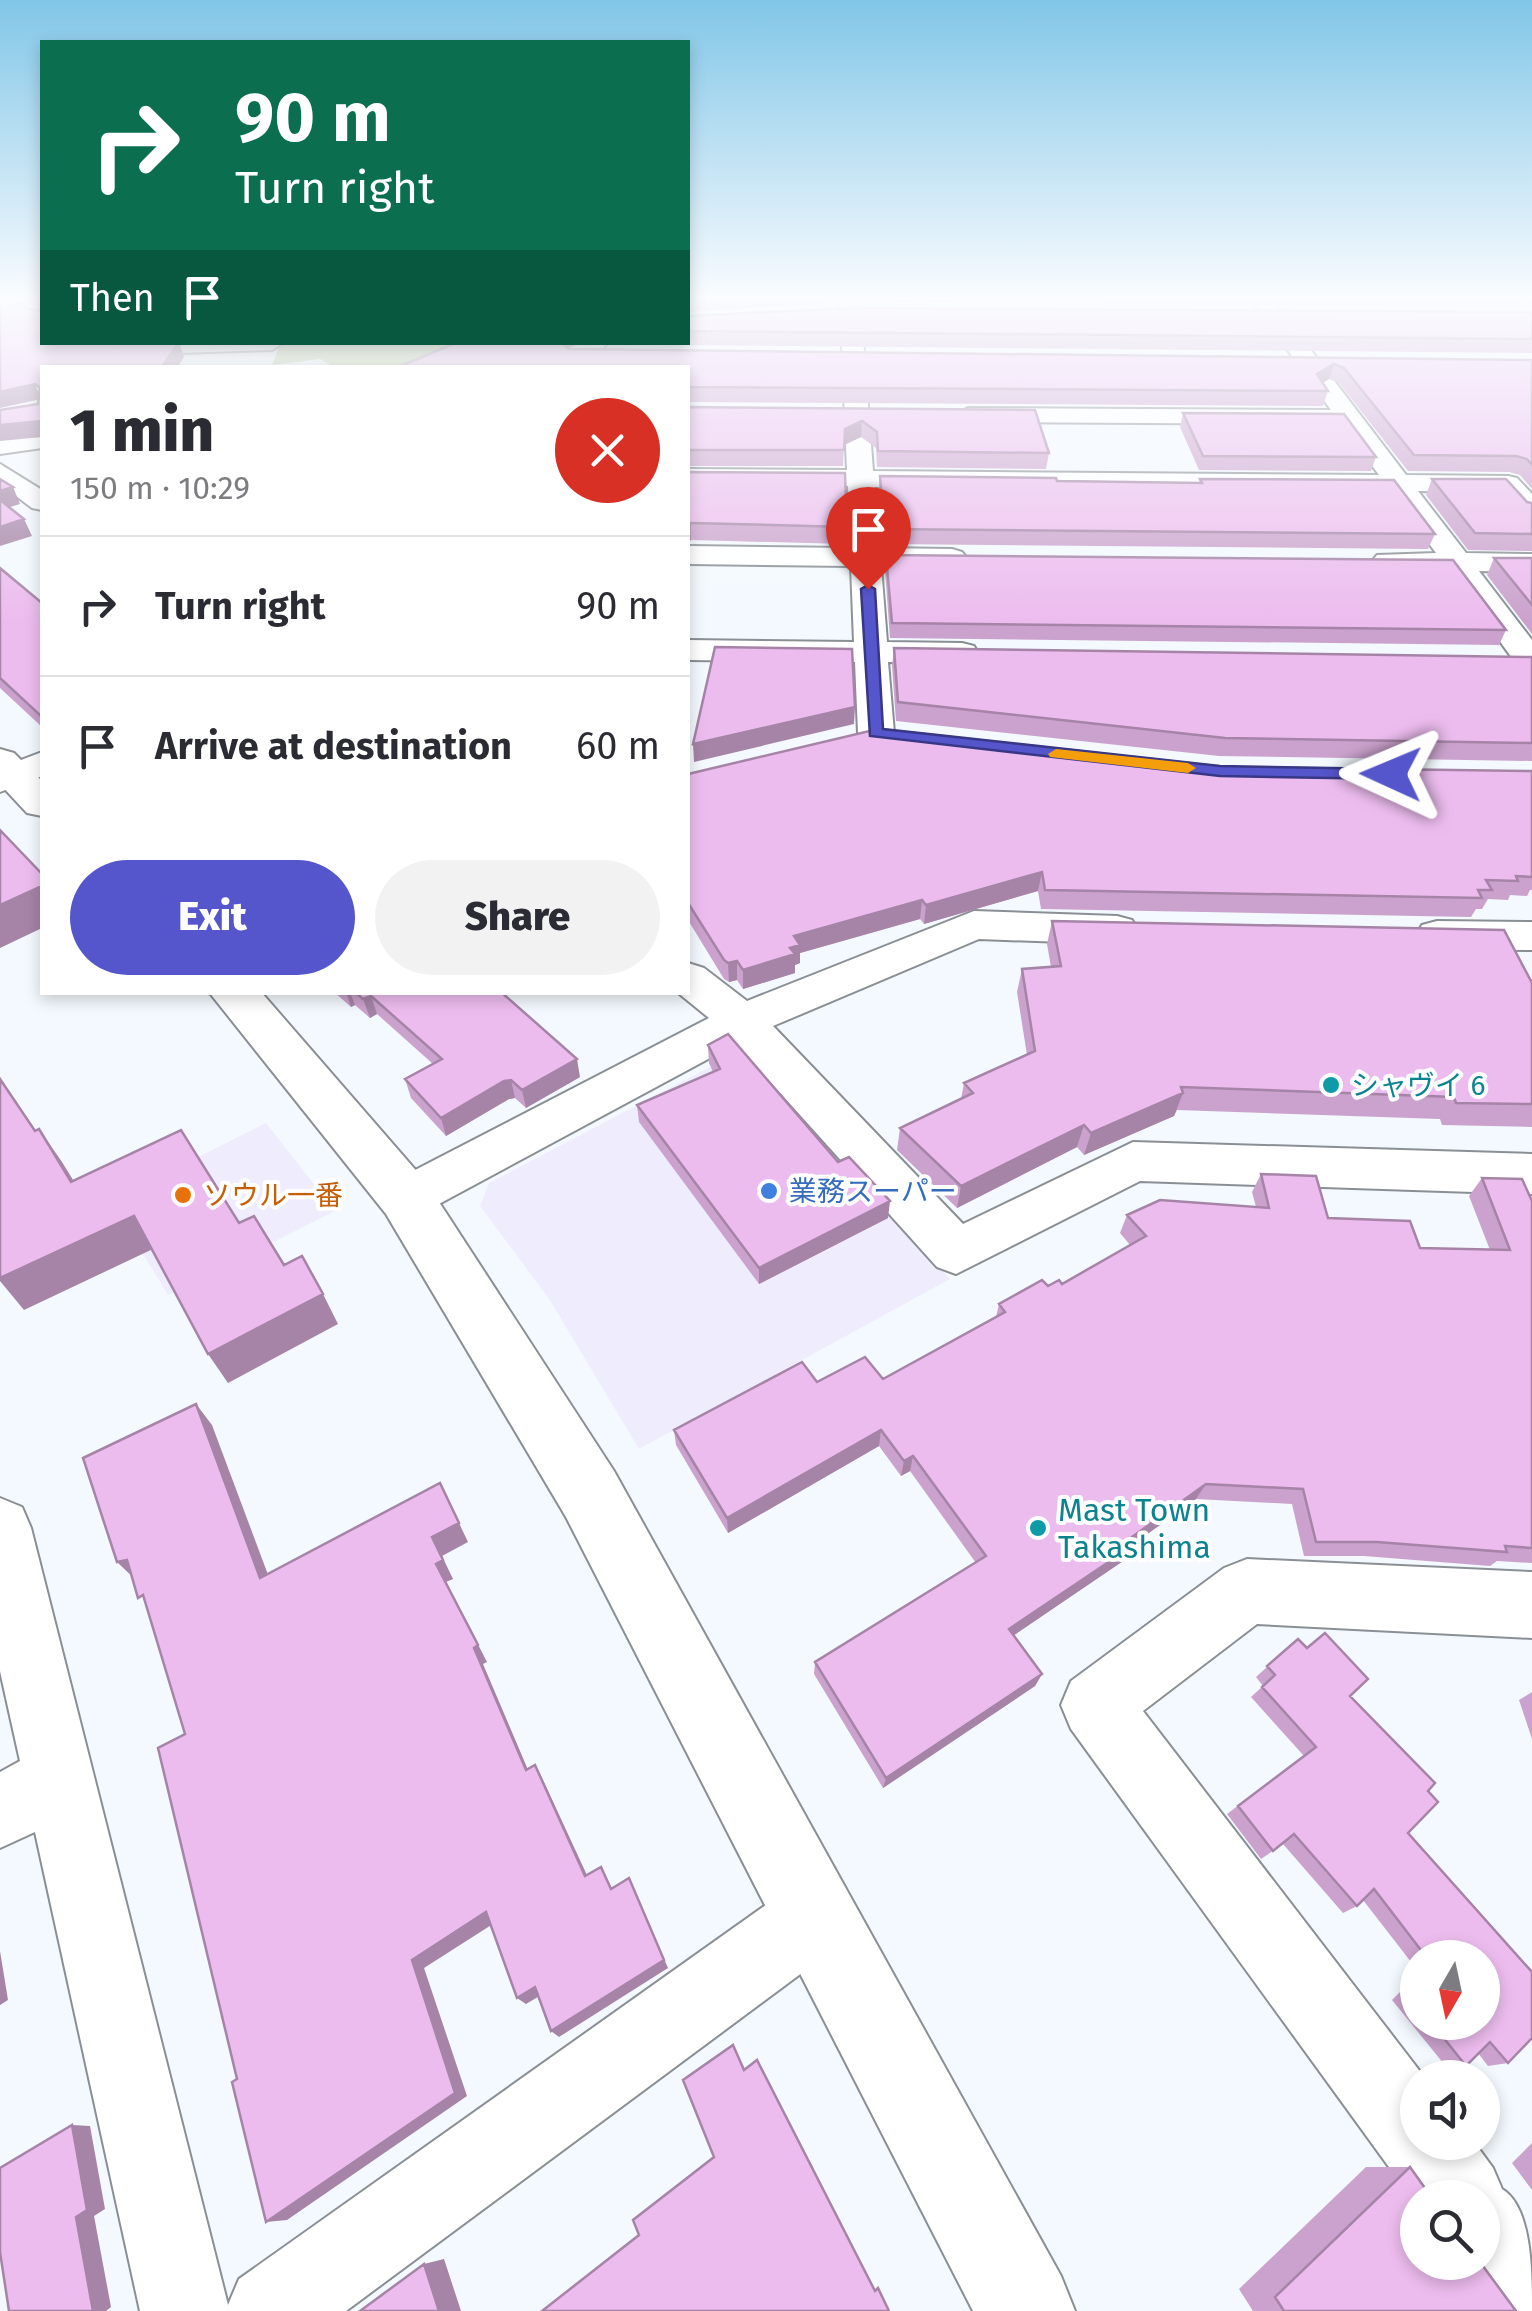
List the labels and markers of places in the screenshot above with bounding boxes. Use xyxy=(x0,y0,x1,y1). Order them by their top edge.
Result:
pin xyxy=(826,487,911,590)
place label: シャヴイ 6 xyxy=(1351,1069,1485,1102)
marker: シャヴイ 6 xyxy=(1320,1074,1342,1096)
place label: 業務スーパー xyxy=(789,1175,957,1208)
place label: ソウル一番 xyxy=(203,1179,343,1212)
marker: 業務スーパー xyxy=(758,1180,780,1202)
marker: ソウル一番 xyxy=(172,1184,194,1206)
place label: Mast Town Takashima xyxy=(1058,1491,1211,1566)
marker: Mast Town Takashima xyxy=(1027,1517,1049,1539)

